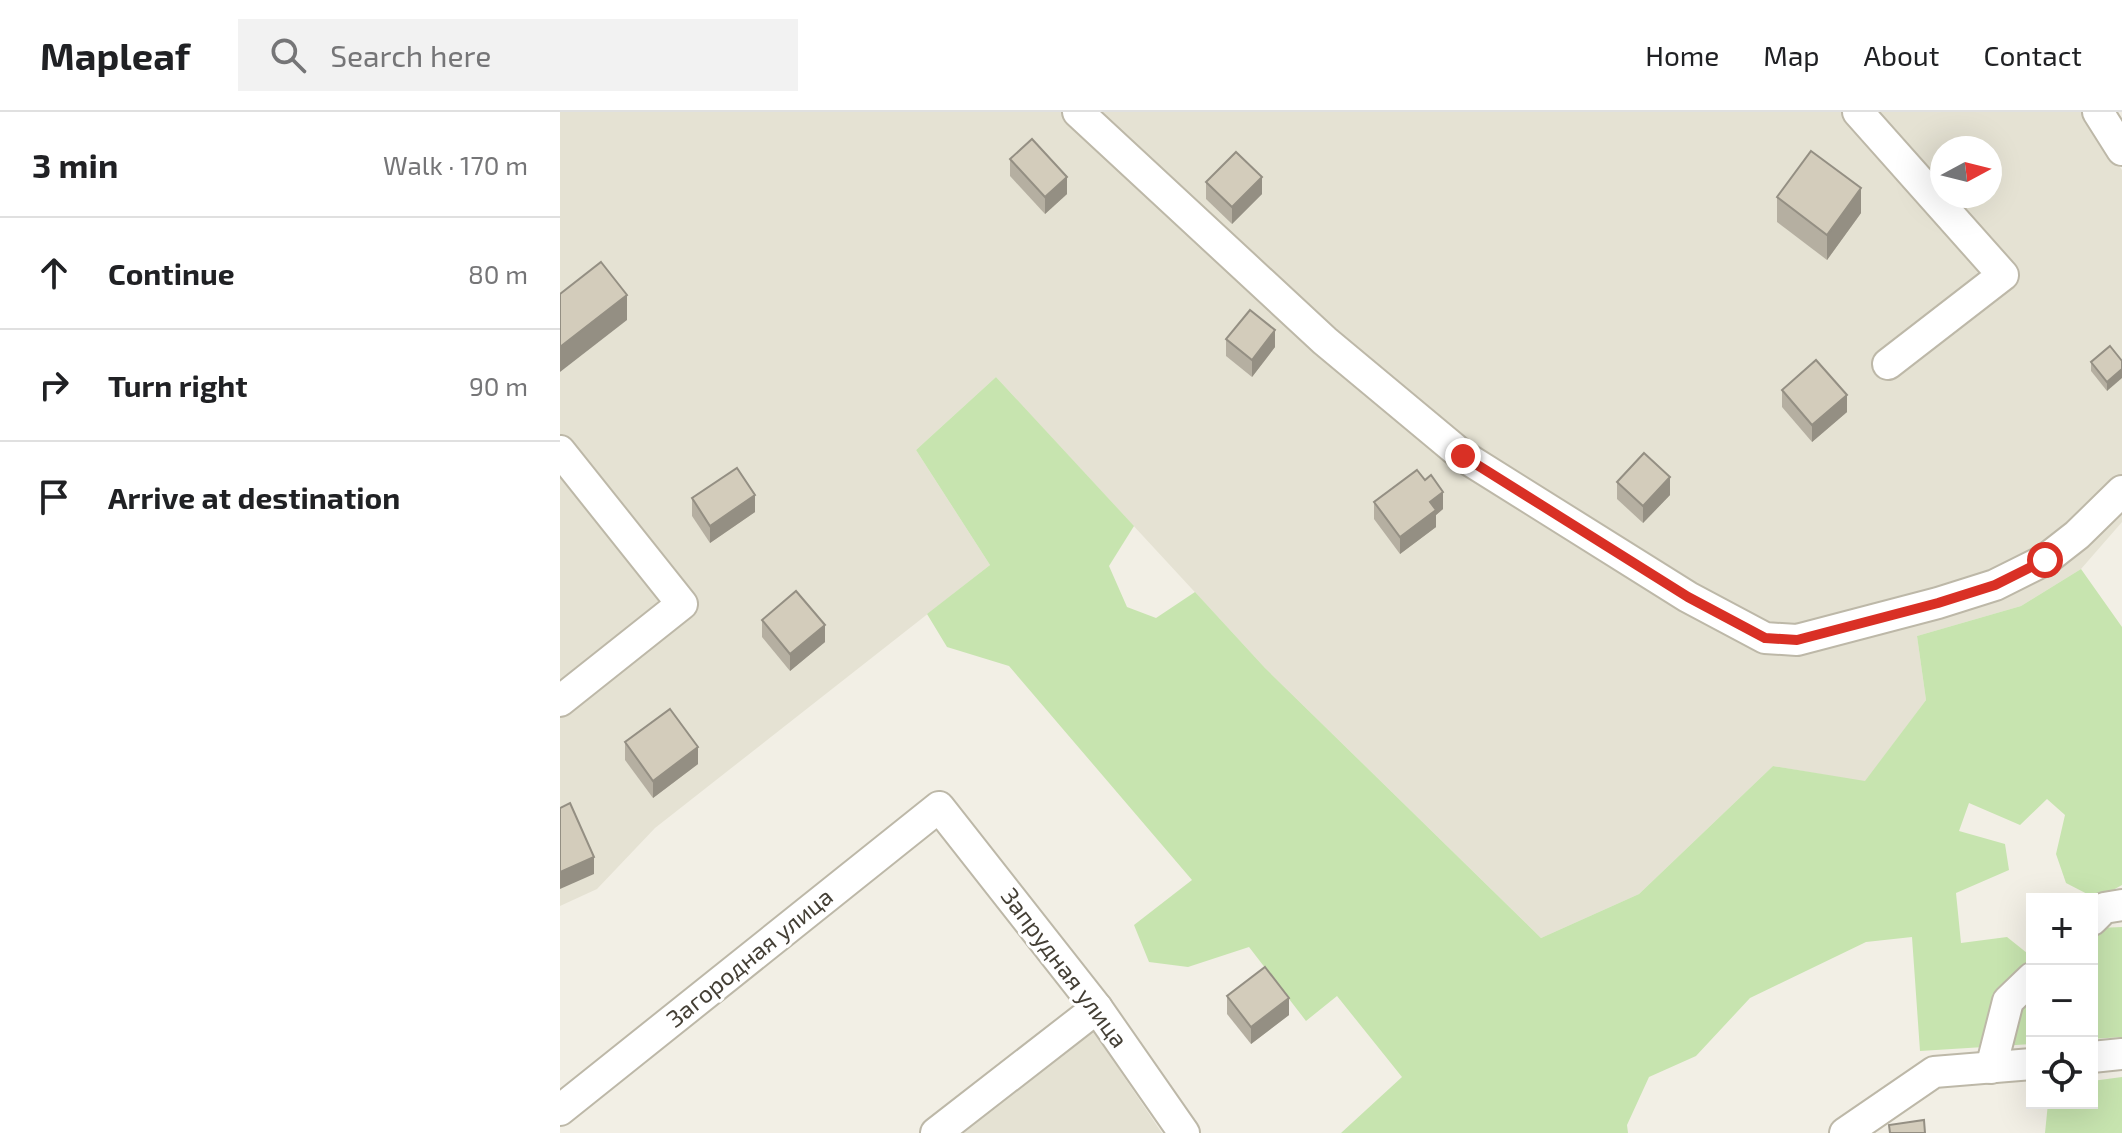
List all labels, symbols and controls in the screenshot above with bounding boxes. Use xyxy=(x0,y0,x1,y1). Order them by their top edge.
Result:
search box xyxy=(238,19,798,91)
text: Mapleaf xyxy=(40,32,190,78)
icon: search xyxy=(266,33,310,77)
text: Search here xyxy=(330,37,491,73)
text: Home xyxy=(1645,38,1719,72)
text: Map xyxy=(1763,38,1820,72)
text: About xyxy=(1864,38,1939,72)
text: Contact xyxy=(1983,38,2082,72)
north arrow xyxy=(1930,136,2002,208)
text: 3 min xyxy=(32,144,118,185)
text: Walk · 170 m xyxy=(383,149,528,180)
icon: ahead xyxy=(32,251,76,295)
text: Continue xyxy=(108,255,235,291)
text: 80 m xyxy=(468,258,528,289)
icon: right xyxy=(32,363,76,407)
text: Turn right xyxy=(108,367,248,403)
text: 90 m xyxy=(469,370,528,401)
route end xyxy=(1445,438,1481,474)
icon: arrive xyxy=(32,475,76,519)
text: Arrive at destination xyxy=(108,479,400,515)
route start xyxy=(2027,542,2063,578)
street label: Загородная улица xyxy=(660,881,839,1033)
street label: Запрудная улица xyxy=(995,881,1135,1053)
map controls xyxy=(2026,893,2098,1109)
button: + xyxy=(2026,893,2098,965)
button: − xyxy=(2026,965,2098,1037)
button: locate xyxy=(2026,1037,2098,1109)

